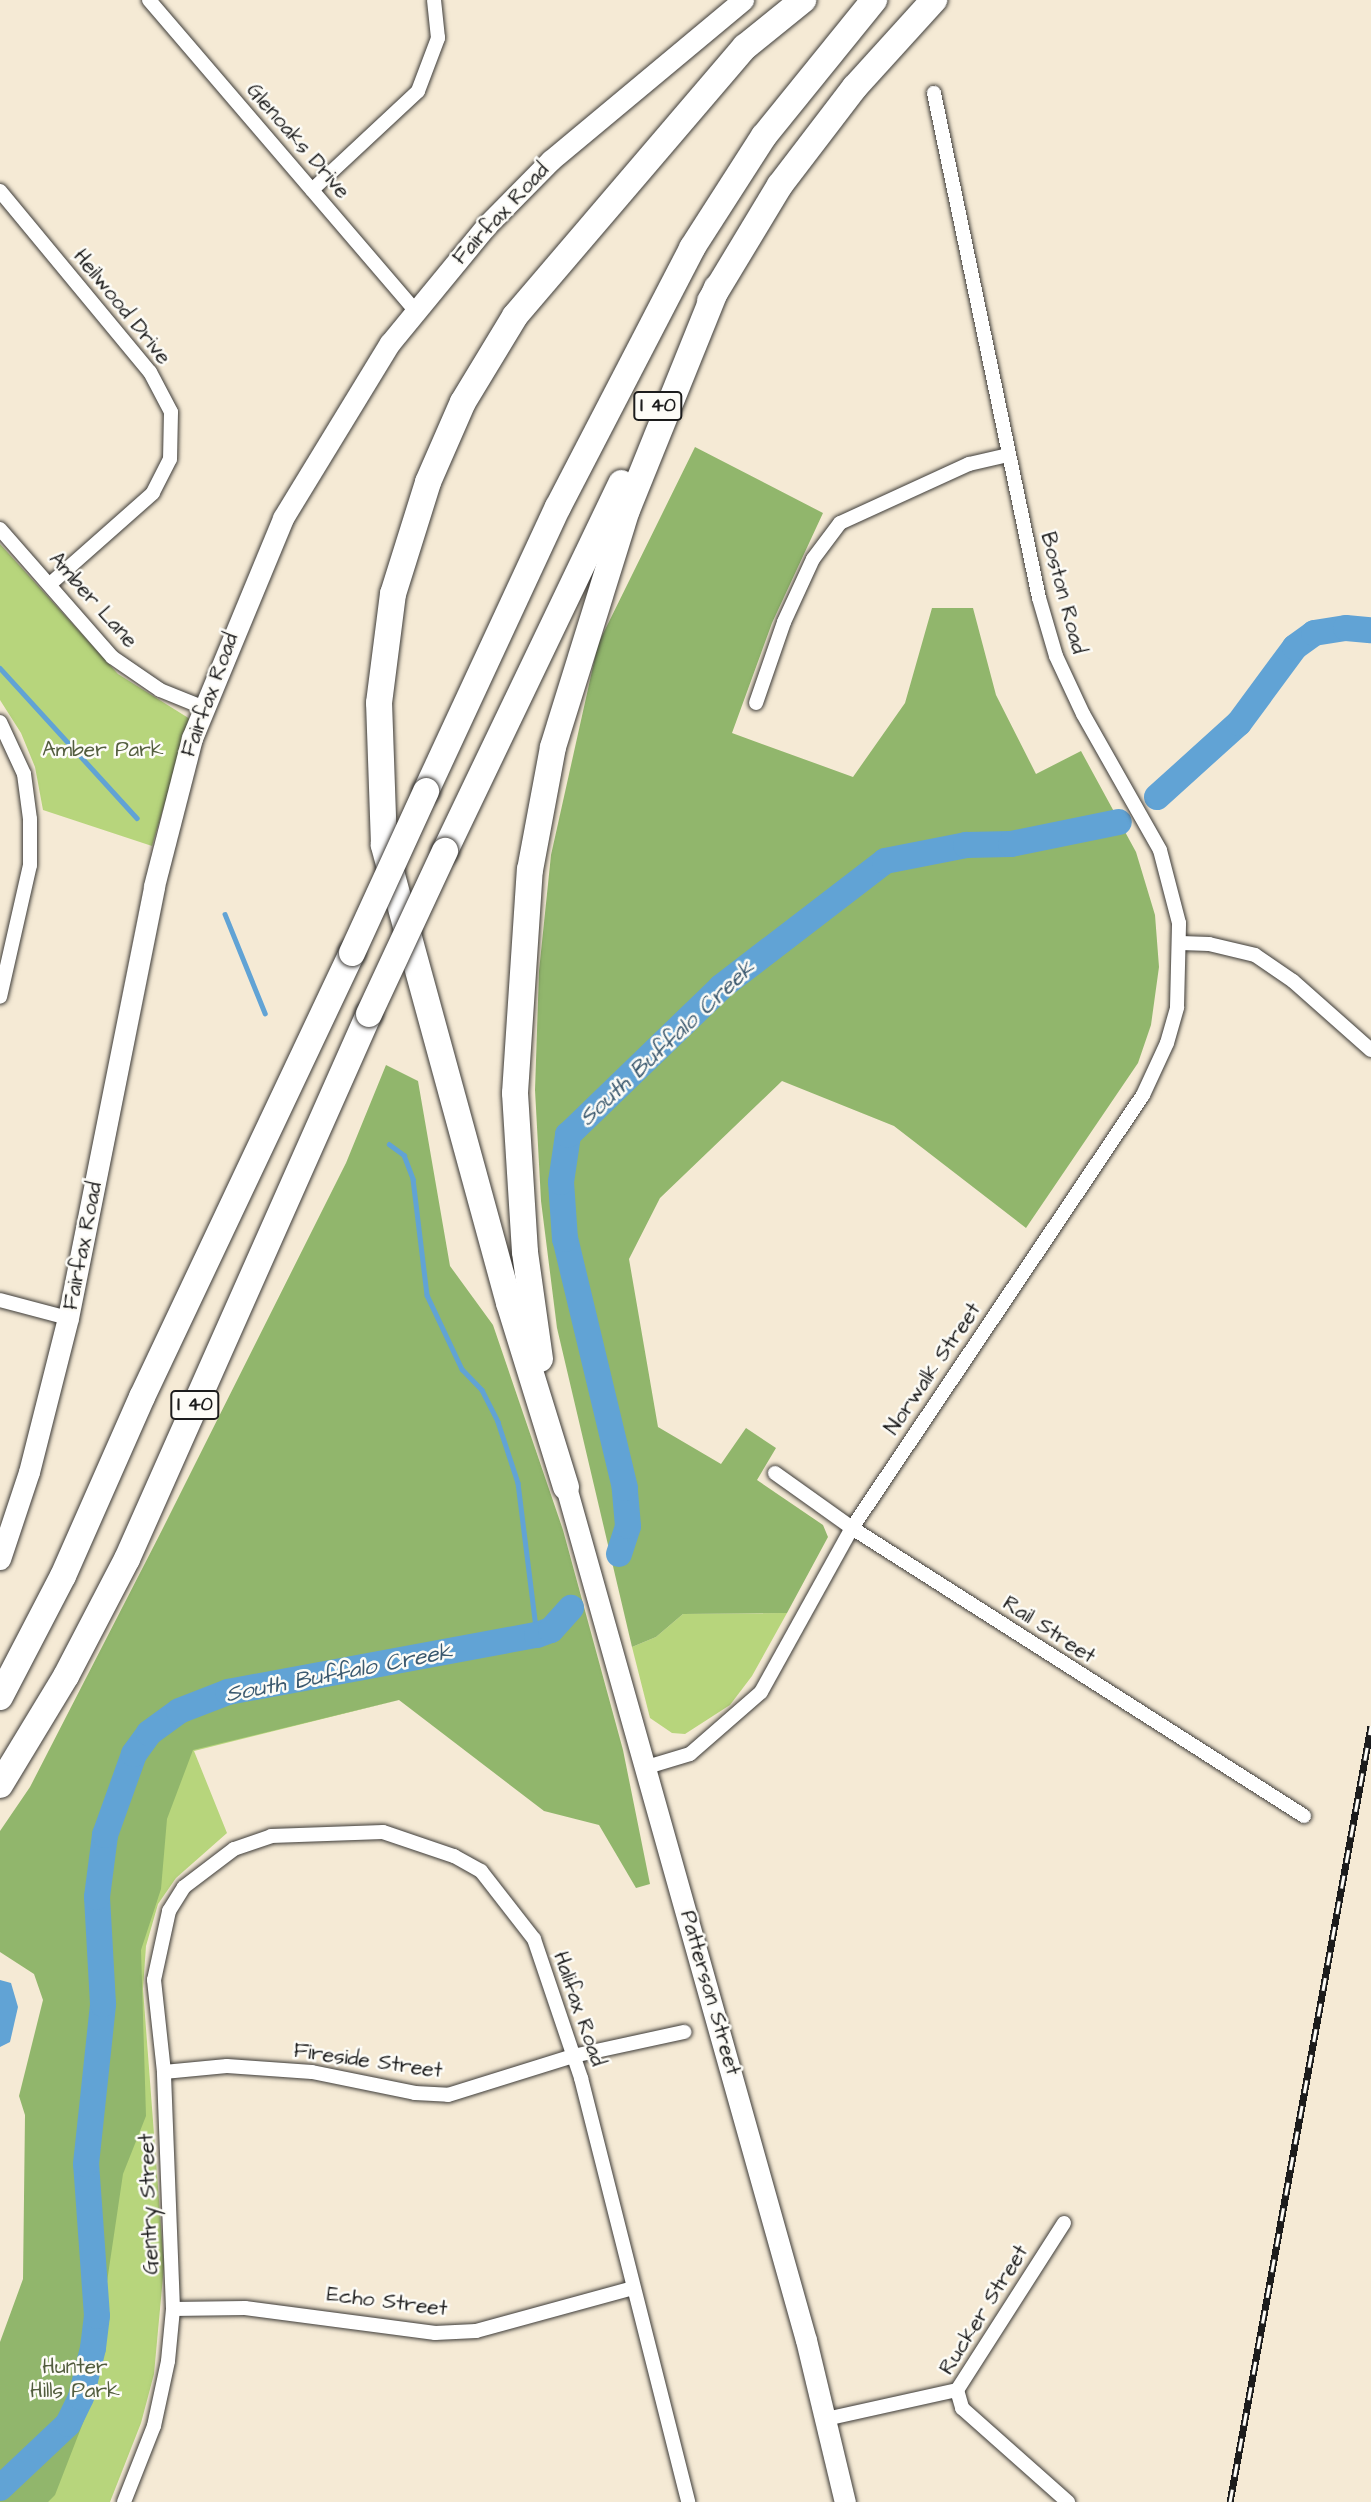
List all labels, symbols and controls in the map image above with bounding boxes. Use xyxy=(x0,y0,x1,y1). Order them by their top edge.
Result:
street label: Glenoaks Drive xyxy=(241,78,355,204)
street label: Fairfax Road xyxy=(448,158,554,270)
street label: Heilwood Drive xyxy=(68,244,176,370)
road number: I 40 xyxy=(632,390,684,422)
street label: Boston Road xyxy=(1035,529,1091,657)
street label: Amber Lane xyxy=(43,547,143,653)
street label: Fairfax Road xyxy=(176,630,244,760)
park label: Amber Park xyxy=(42,737,164,763)
water label: South Buffalo Creek xyxy=(573,954,761,1132)
street label: Fairfax Road xyxy=(58,1180,108,1312)
street label: Norwalk Street xyxy=(880,1298,986,1440)
road number: I 40 xyxy=(169,1390,221,1420)
street label: Rail Street xyxy=(998,1591,1100,1669)
water label: South Buffalo Creek xyxy=(223,1638,455,1708)
street label: Patterson Street xyxy=(674,1908,746,2078)
street label: Halifax Road xyxy=(548,1948,610,2070)
street label: Fireside Street xyxy=(292,2038,444,2084)
street label: Gentry Street xyxy=(134,2133,164,2275)
street label: Rucker Street xyxy=(934,2241,1034,2379)
street label: Echo Street xyxy=(325,2282,449,2322)
park label: Hunter Hills Park xyxy=(30,2354,120,2404)

